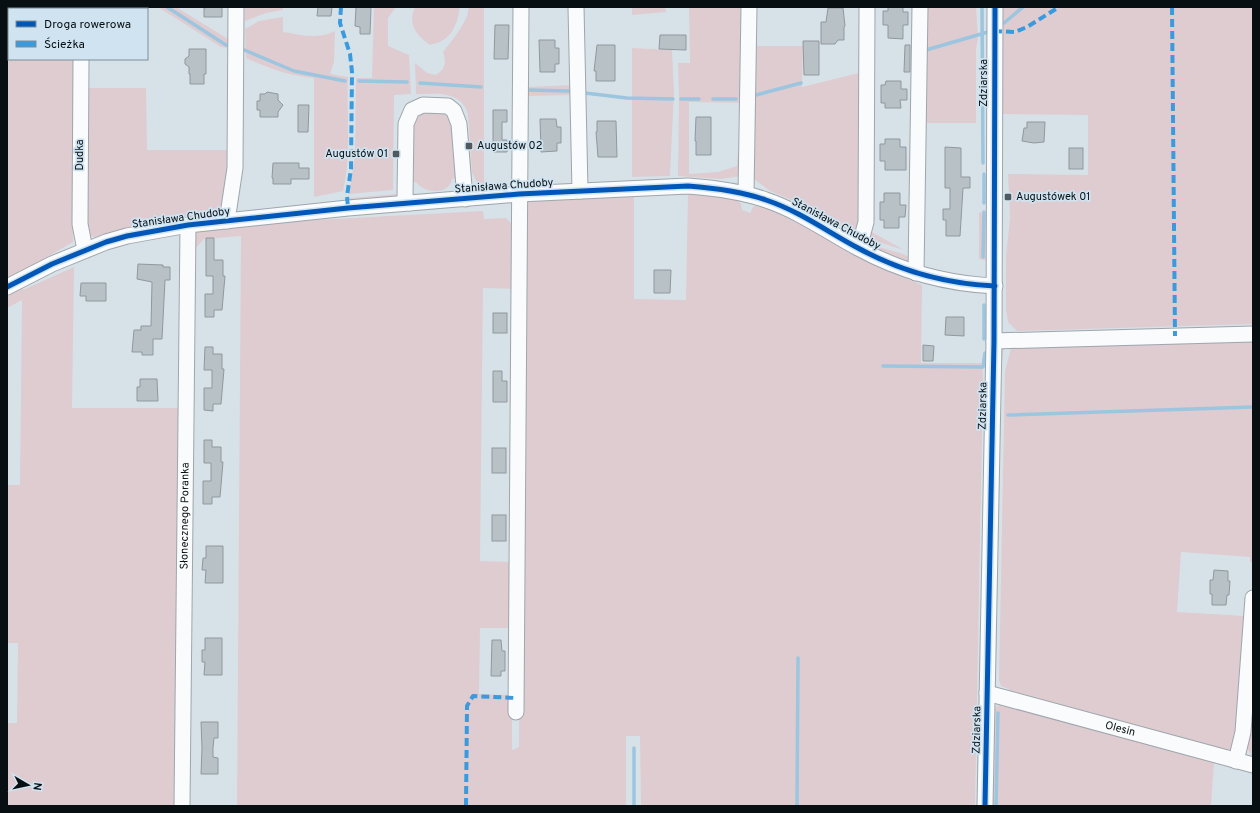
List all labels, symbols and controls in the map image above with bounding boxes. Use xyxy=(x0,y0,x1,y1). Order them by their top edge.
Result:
legend xyxy=(8,8,148,60)
text: Droga rowerowa xyxy=(44,17,131,33)
text: Ścieżka xyxy=(44,37,85,53)
street label: Zdziarska xyxy=(977,59,991,107)
street label: Dudka xyxy=(73,139,87,171)
place label: Augustów 02 xyxy=(477,139,542,153)
marker: Augustów 02 xyxy=(464,141,474,151)
place label: Augustów 01 xyxy=(325,147,388,161)
marker: Augustów 01 xyxy=(391,149,401,159)
street label: Stanisława Chudoby xyxy=(454,176,554,196)
place label: Augustówek 01 xyxy=(1016,190,1090,204)
marker: Augustówek 01 xyxy=(1003,192,1013,202)
street label: Stanisława Chudoby xyxy=(789,195,883,254)
street label: Stanisława Chudoby xyxy=(131,204,231,232)
street label: Zdziarska xyxy=(976,382,990,430)
street label: Słonecznego Poranka xyxy=(177,462,193,570)
street label: Zdziarska xyxy=(970,706,984,754)
street label: Olesin xyxy=(1103,718,1137,740)
north arrow xyxy=(8,765,48,805)
text: N xyxy=(29,781,44,791)

